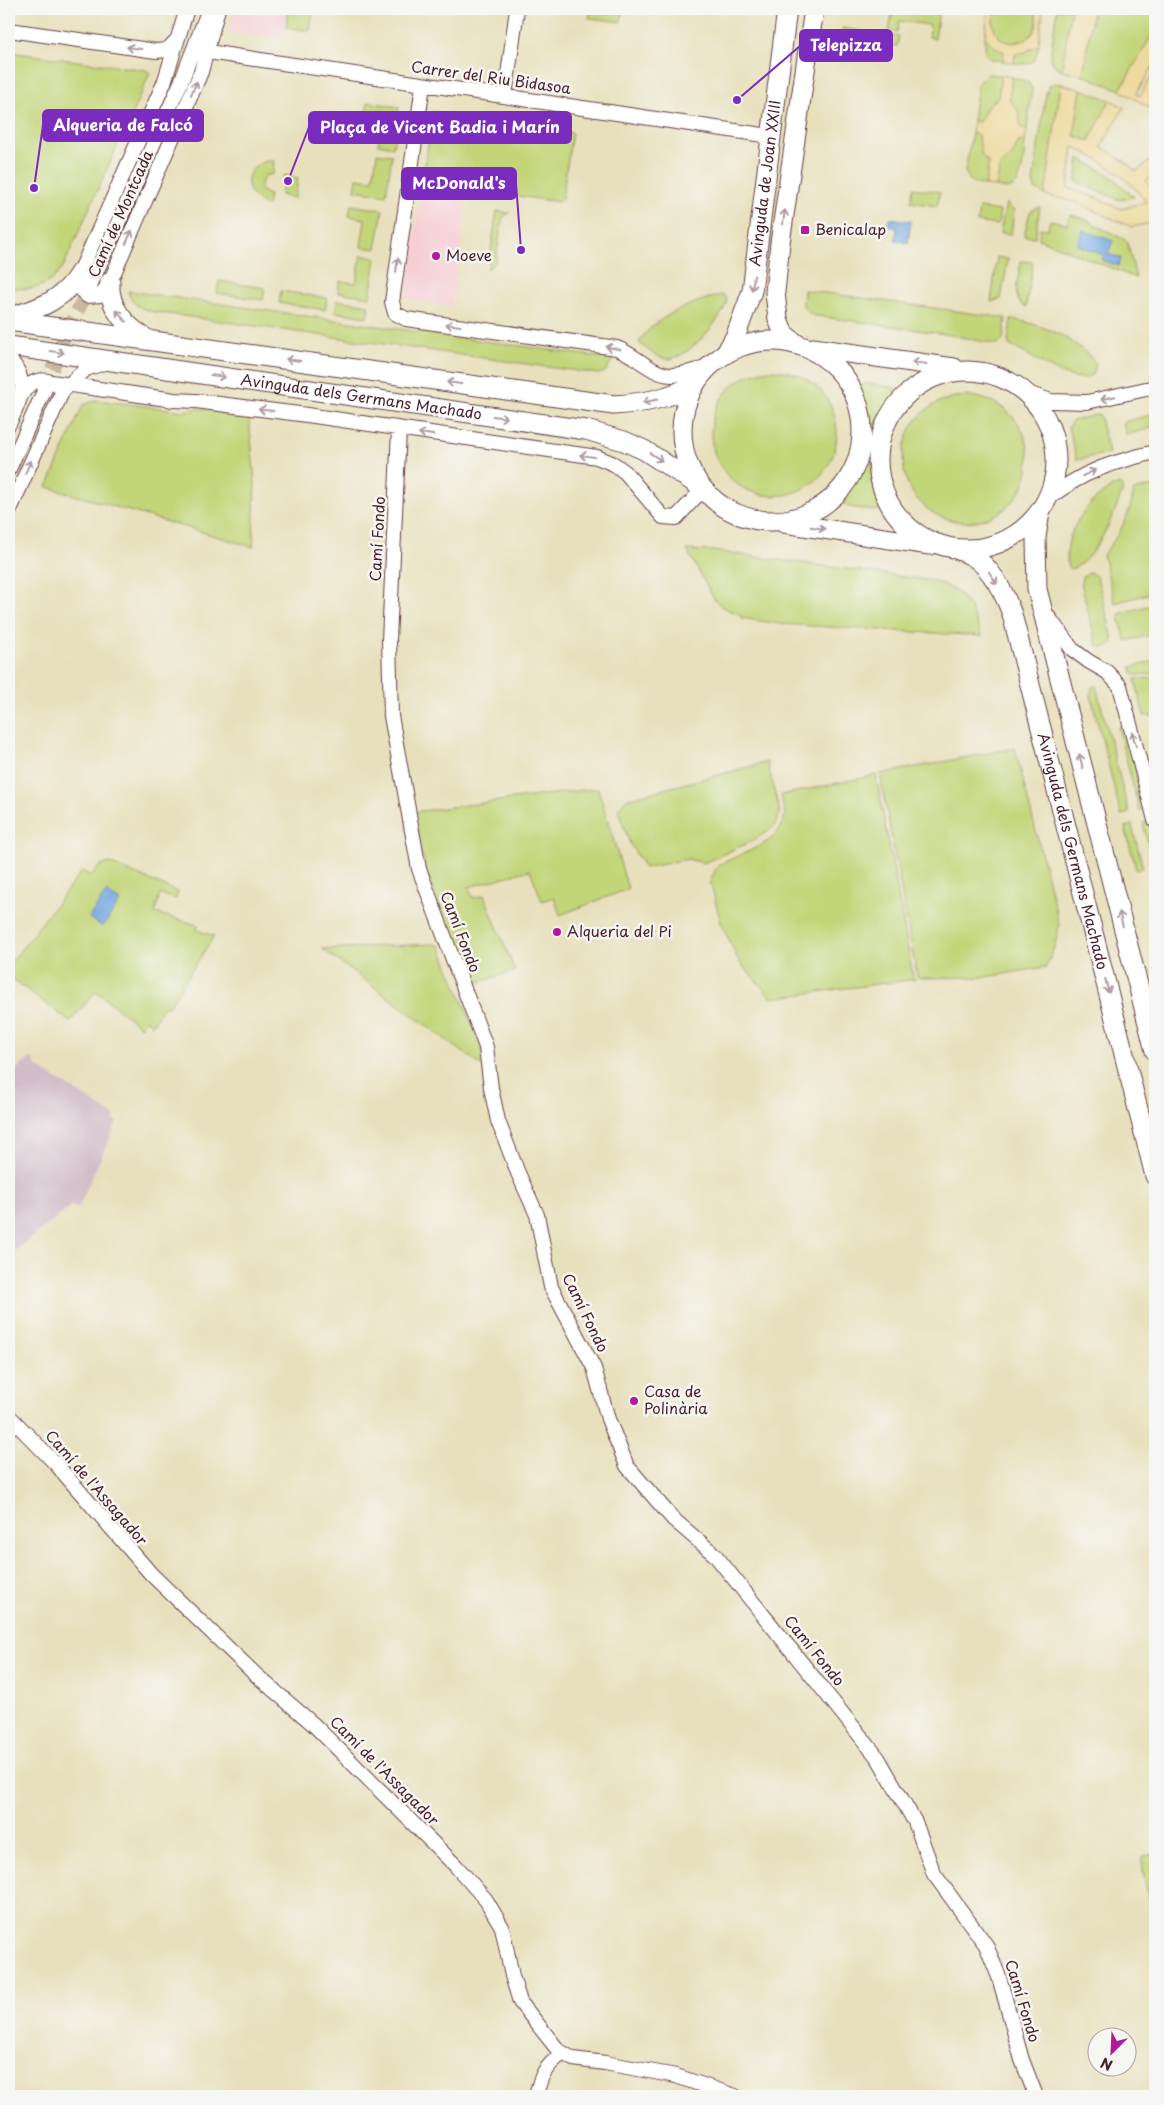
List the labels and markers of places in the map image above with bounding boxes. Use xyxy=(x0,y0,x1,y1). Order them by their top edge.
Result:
callout: Telepizza xyxy=(800,30,892,61)
callout: Alqueria de Falcó xyxy=(43,110,203,141)
callout: Plaça de Vicent Badia i Marín xyxy=(309,112,571,143)
callout: McDonald's xyxy=(402,168,516,199)
place label: Benicalap xyxy=(815,217,886,240)
marker: Benicalap xyxy=(799,224,811,236)
place label: Moeve xyxy=(446,243,492,266)
marker: Moeve xyxy=(430,250,442,262)
place label: Alqueria del Pi xyxy=(567,919,672,942)
marker: Alqueria del Pi xyxy=(551,926,563,938)
place label: Casa de Polinària xyxy=(644,1379,708,1419)
marker: Casa de Polinària xyxy=(628,1395,640,1407)

